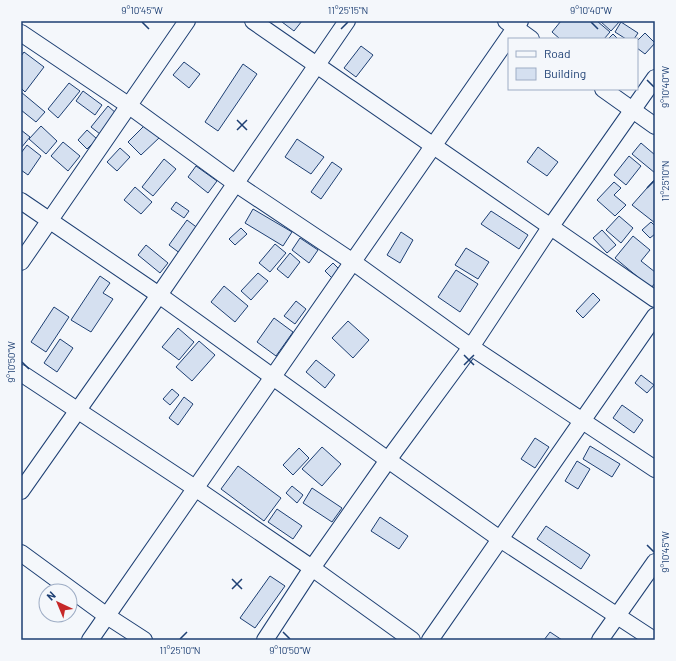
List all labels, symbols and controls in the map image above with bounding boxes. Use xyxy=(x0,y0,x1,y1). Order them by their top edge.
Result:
text: 9°10'45"W xyxy=(121,4,163,16)
text: 11°25'15"N xyxy=(328,4,368,16)
text: 9°10'40"W xyxy=(570,4,612,16)
legend xyxy=(508,38,638,90)
text: Road xyxy=(544,46,571,60)
text: Building xyxy=(544,66,586,80)
text: 9°10'40"W xyxy=(659,66,671,108)
text: 11°25'10"N xyxy=(659,160,671,202)
text: 9°10'50"W xyxy=(5,341,17,383)
text: 9°10'45"W xyxy=(659,531,671,573)
north arrow xyxy=(38,583,78,623)
text: N xyxy=(44,588,58,603)
text: 11°25'10"N xyxy=(159,644,201,656)
text: 9°10'50"W xyxy=(269,644,311,656)

